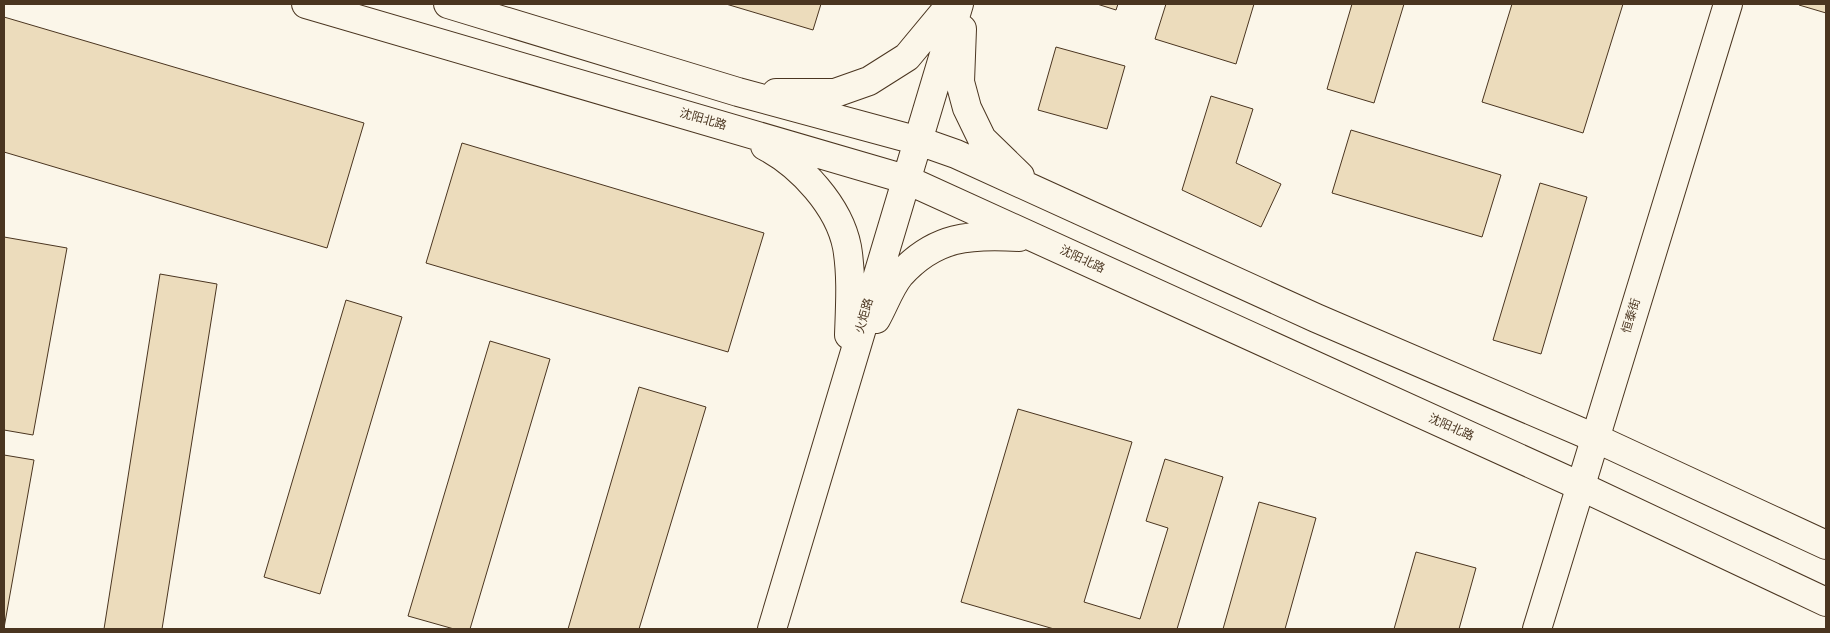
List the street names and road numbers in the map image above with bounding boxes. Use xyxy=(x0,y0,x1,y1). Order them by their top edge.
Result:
street label: 沈阳北路 xyxy=(678,106,728,134)
street label: 沈阳北路 xyxy=(1057,243,1107,277)
street label: 火炬路 xyxy=(852,296,878,336)
street label: 恒泰街 xyxy=(1619,296,1645,336)
street label: 沈阳北路 xyxy=(1426,411,1476,445)

